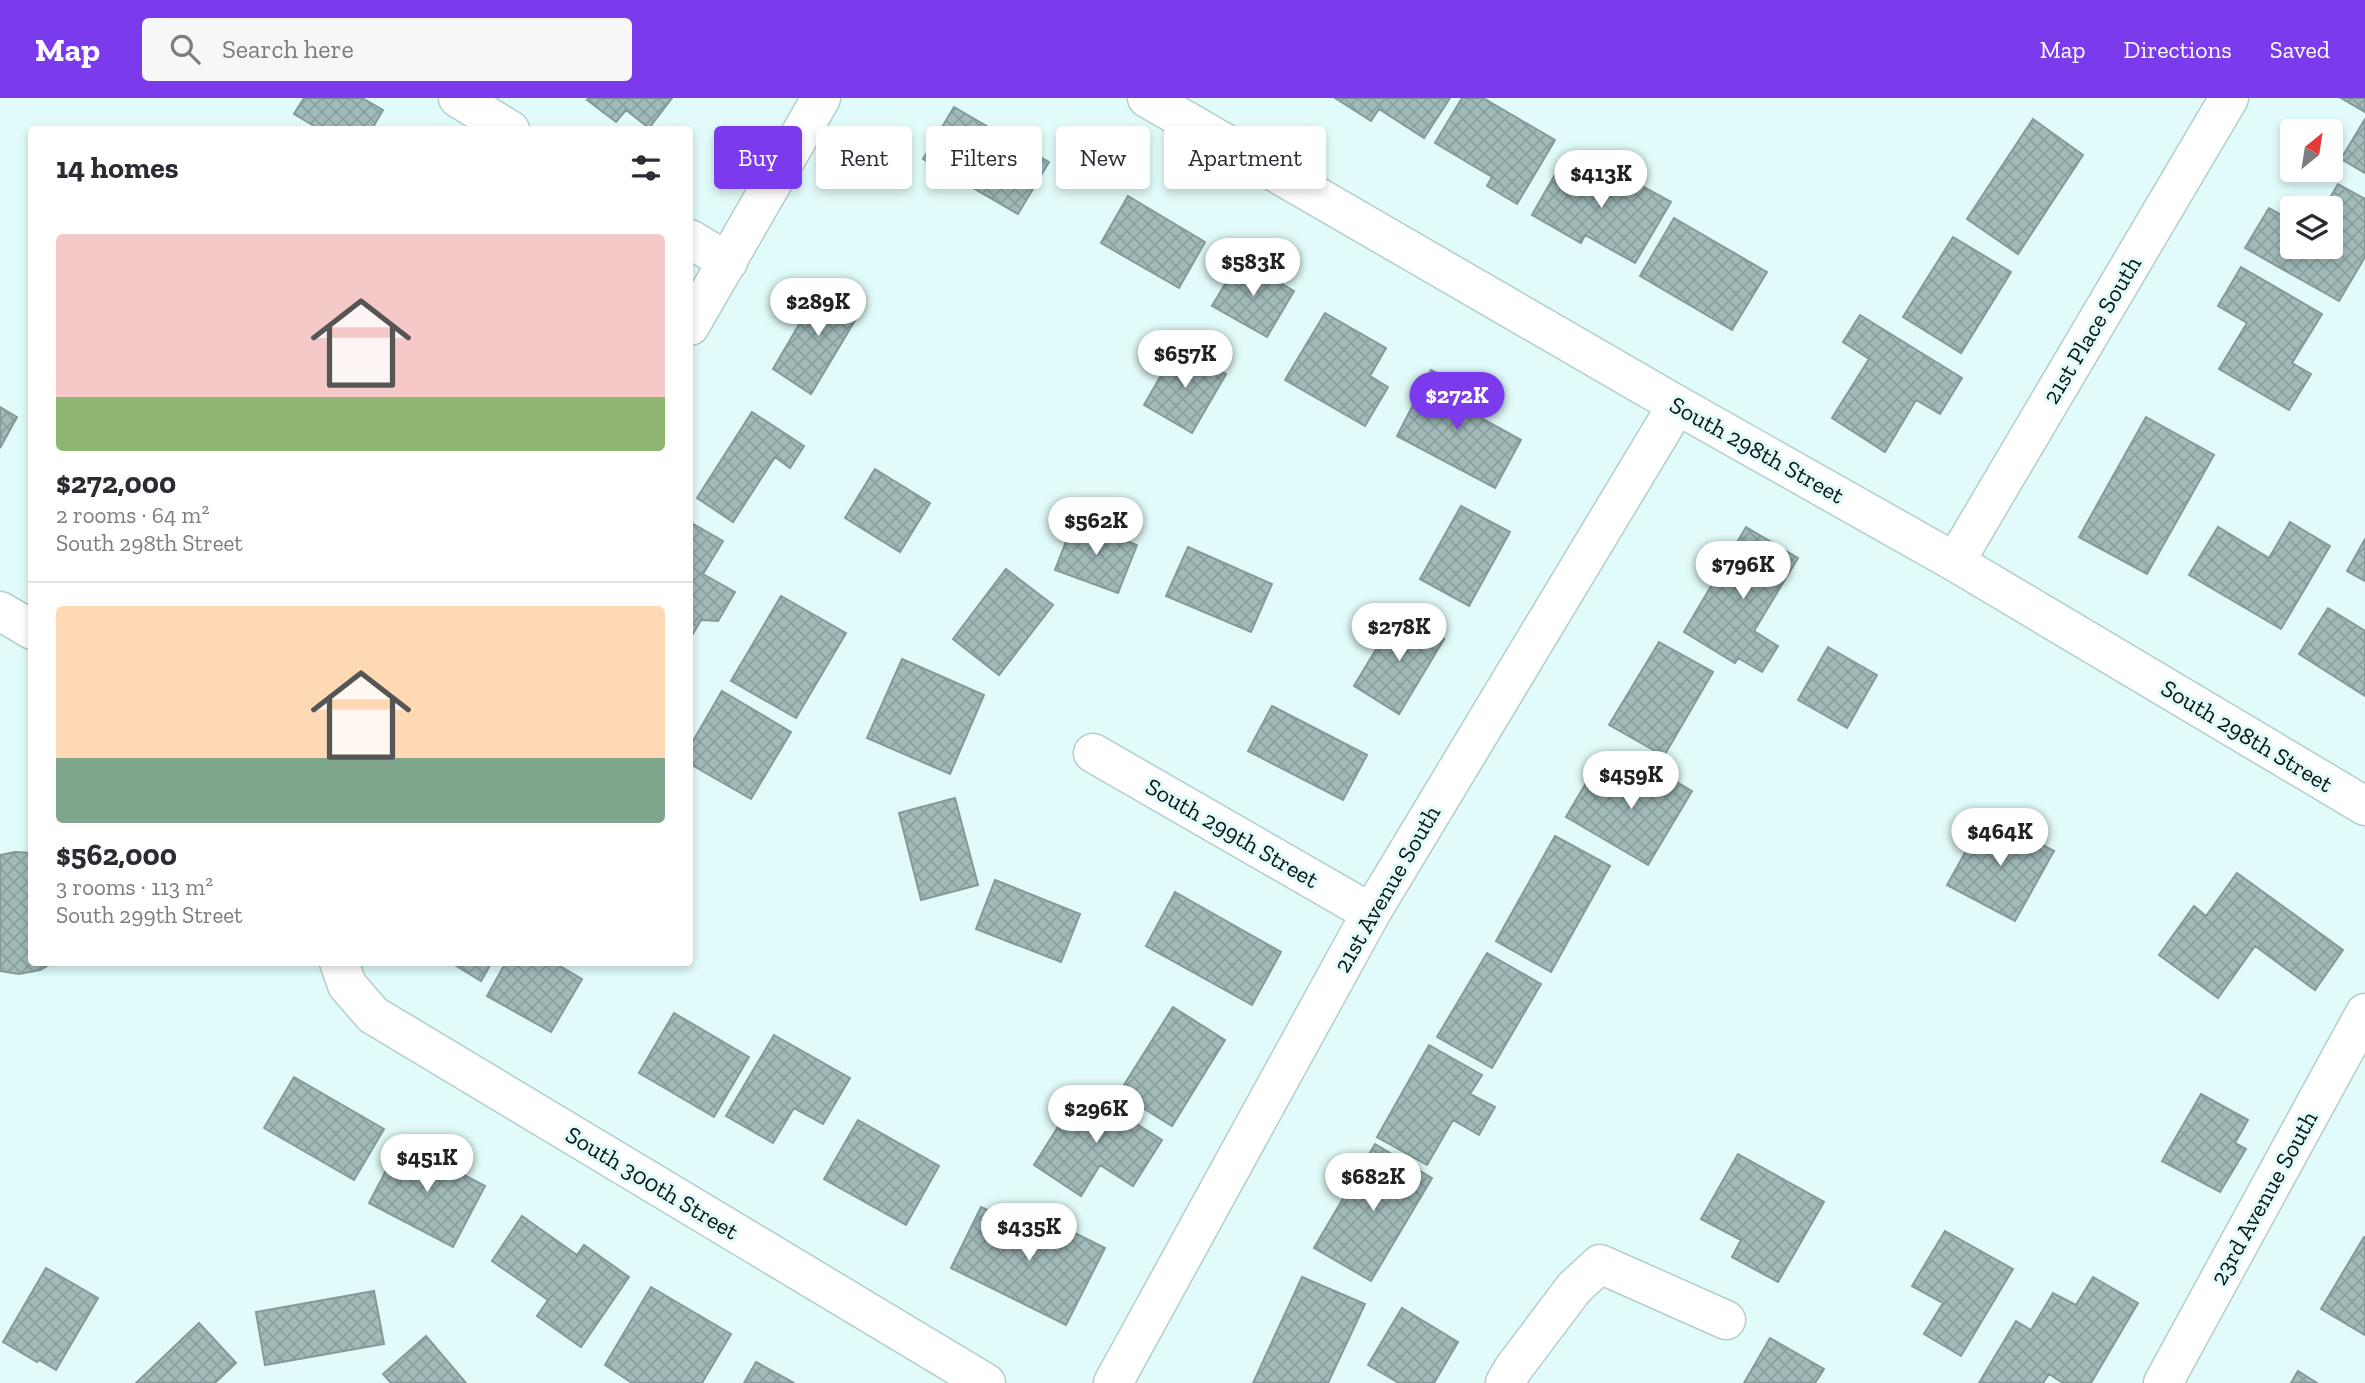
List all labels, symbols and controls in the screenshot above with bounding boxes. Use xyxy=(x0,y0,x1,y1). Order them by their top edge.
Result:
search box xyxy=(142,18,632,81)
text: Map xyxy=(35,30,100,69)
icon: search xyxy=(166,30,204,68)
text: Search here xyxy=(222,33,354,65)
text: Map xyxy=(2040,35,2086,64)
text: Directions xyxy=(2124,35,2232,64)
text: Saved xyxy=(2270,35,2330,64)
north arrow xyxy=(2280,119,2343,182)
map controls xyxy=(2280,119,2343,259)
chip: Buy xyxy=(714,126,802,189)
chip: Rent xyxy=(816,126,912,189)
chip: Filters xyxy=(926,126,1042,189)
chip: New xyxy=(1056,126,1150,189)
chip: Apartment xyxy=(1164,126,1326,189)
icon: filters xyxy=(627,149,665,187)
text: 14 homes xyxy=(56,150,179,186)
pin: $413K xyxy=(1552,150,1650,210)
text: $413K xyxy=(1570,159,1632,187)
button: layers xyxy=(2280,196,2343,259)
pin: $583K xyxy=(1204,238,1302,298)
text: $583K xyxy=(1221,247,1285,275)
street label: 21st Place South xyxy=(2036,250,2147,409)
pin: $289K xyxy=(769,278,867,338)
icon: home xyxy=(298,280,424,406)
text: $289K xyxy=(786,287,850,315)
pin: $657K xyxy=(1136,330,1234,390)
text: $657K xyxy=(1154,339,1216,367)
pin: $272K xyxy=(1408,372,1506,432)
text: $272K xyxy=(1426,381,1488,409)
street label: South 298th Street xyxy=(1665,390,1850,510)
text: $272,000 xyxy=(56,465,176,501)
pin: $562K xyxy=(1047,498,1145,557)
text: 2 rooms · 64 m² xyxy=(56,501,209,529)
text: $562K xyxy=(1064,506,1128,534)
text: South 298th Street xyxy=(56,529,243,557)
pin: $796K xyxy=(1694,542,1792,601)
text: $796K xyxy=(1712,550,1774,578)
pin: $278K xyxy=(1350,603,1448,663)
text: $278K xyxy=(1368,612,1430,640)
icon: home xyxy=(298,652,424,778)
street label: South 298th Street xyxy=(2156,673,2338,798)
pin: $459K xyxy=(1582,752,1680,811)
text: $459K xyxy=(1599,760,1663,788)
street label: South 299th Street xyxy=(1141,771,1324,894)
street label: 21st Avenue South xyxy=(1327,800,1446,977)
pin: $464K xyxy=(1951,808,2049,868)
text: $464K xyxy=(1967,817,2033,845)
text: $562,000 xyxy=(56,837,177,873)
text: 3 rooms · 113 m² xyxy=(56,873,213,901)
text: South 299th Street xyxy=(56,901,243,929)
pin: $296K xyxy=(1047,1086,1145,1145)
text: $296K xyxy=(1064,1094,1128,1122)
street label: 23rd Avenue South xyxy=(2204,1105,2324,1290)
street label: South 300th Street xyxy=(561,1120,744,1246)
pin: $451K xyxy=(378,1134,476,1194)
text: $451K xyxy=(396,1143,458,1171)
pin: $682K xyxy=(1324,1154,1422,1213)
text: $682K xyxy=(1341,1162,1405,1190)
pin: $435K xyxy=(980,1204,1078,1263)
text: $435K xyxy=(997,1212,1061,1240)

